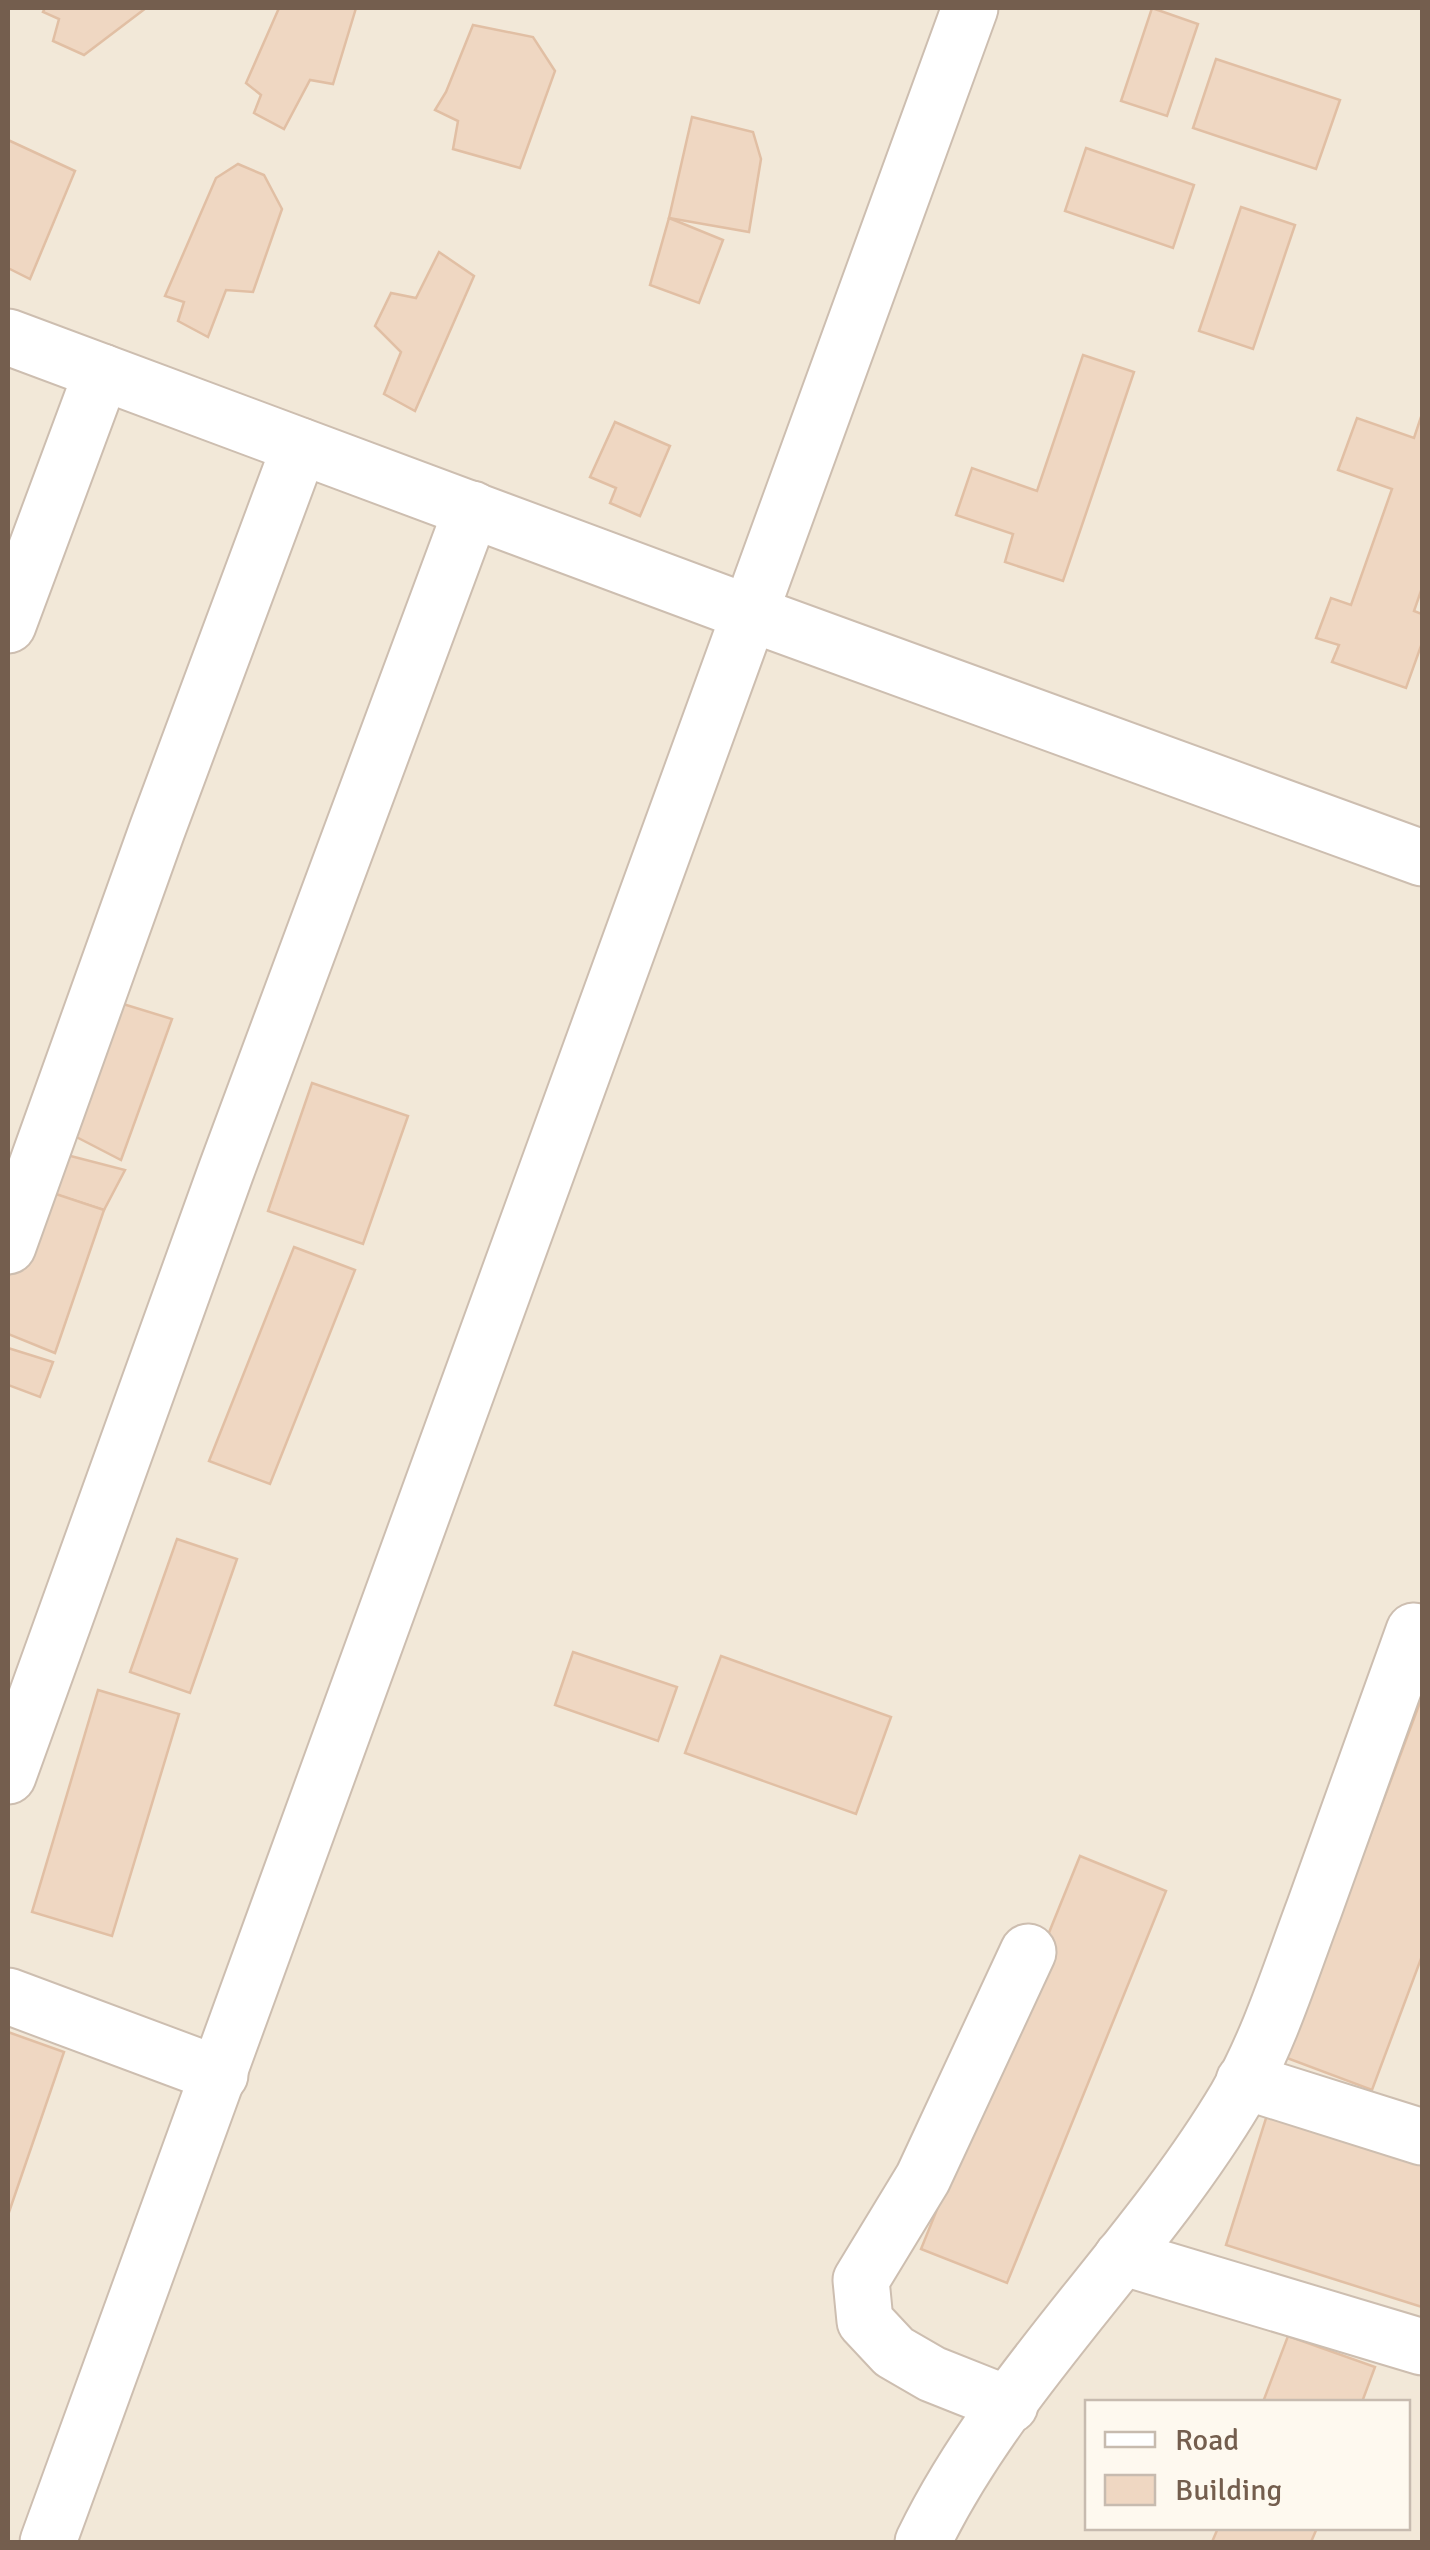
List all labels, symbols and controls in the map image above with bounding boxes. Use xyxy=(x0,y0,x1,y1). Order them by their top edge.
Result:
legend xyxy=(1085,2400,1410,2530)
text: Road xyxy=(1175,2422,1239,2459)
text: Building xyxy=(1175,2472,1282,2509)

